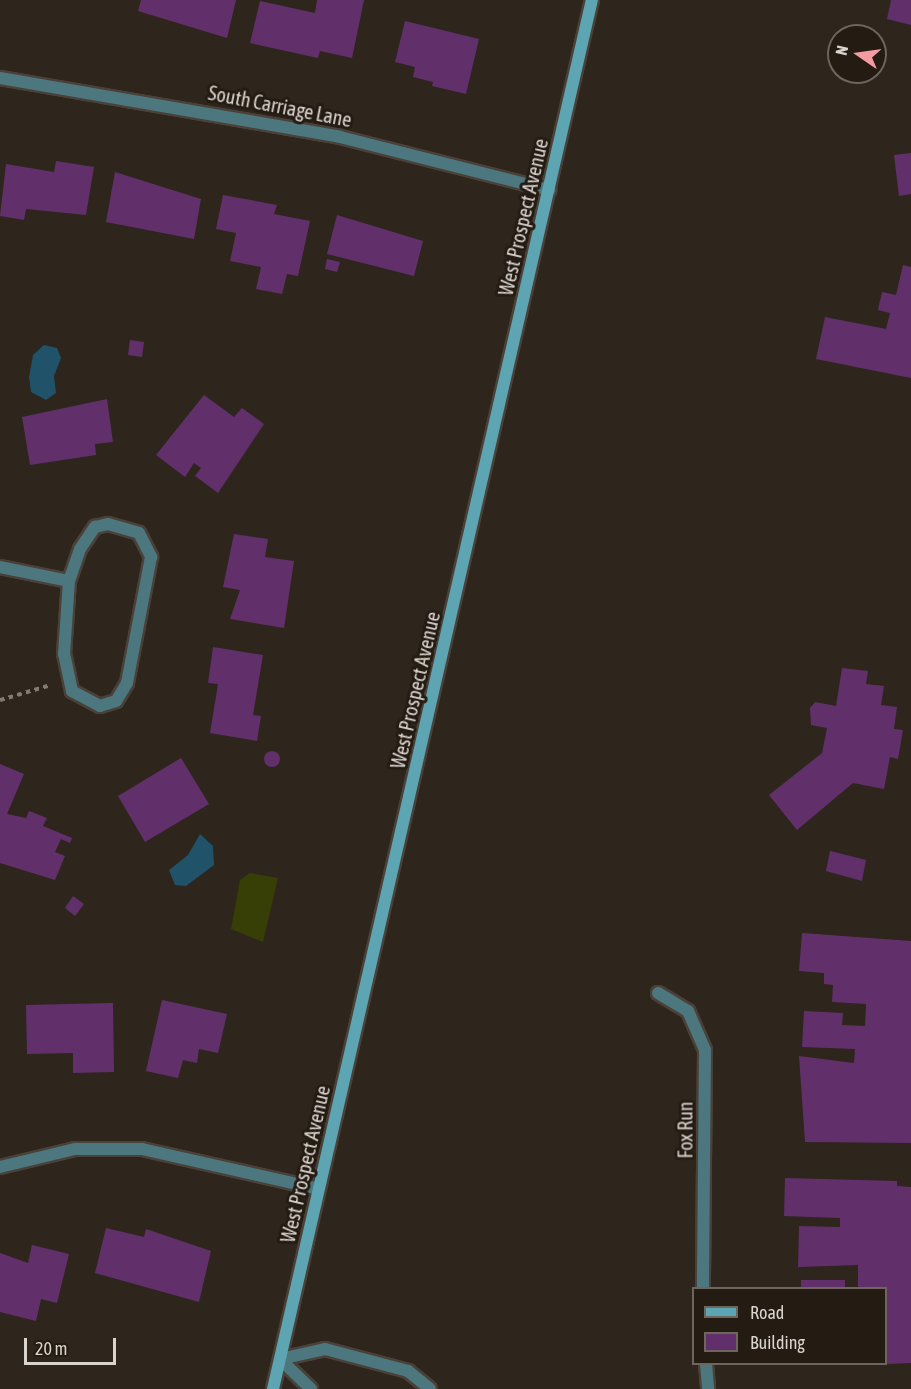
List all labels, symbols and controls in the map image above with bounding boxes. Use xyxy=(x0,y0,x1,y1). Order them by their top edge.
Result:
north arrow xyxy=(827,24,887,84)
text: N xyxy=(832,44,851,57)
street label: South Carriage Lane xyxy=(206,80,354,132)
street label: West Prospect Avenue xyxy=(493,136,553,298)
street label: West Prospect Avenue xyxy=(385,609,445,771)
street label: West Prospect Avenue xyxy=(275,1083,335,1245)
street label: Fox Run xyxy=(673,1101,697,1159)
legend xyxy=(692,1287,887,1365)
text: Road xyxy=(750,1302,784,1323)
scale bar xyxy=(27,1326,118,1364)
text: Building xyxy=(750,1332,805,1353)
text: 20 m xyxy=(35,1338,67,1359)

